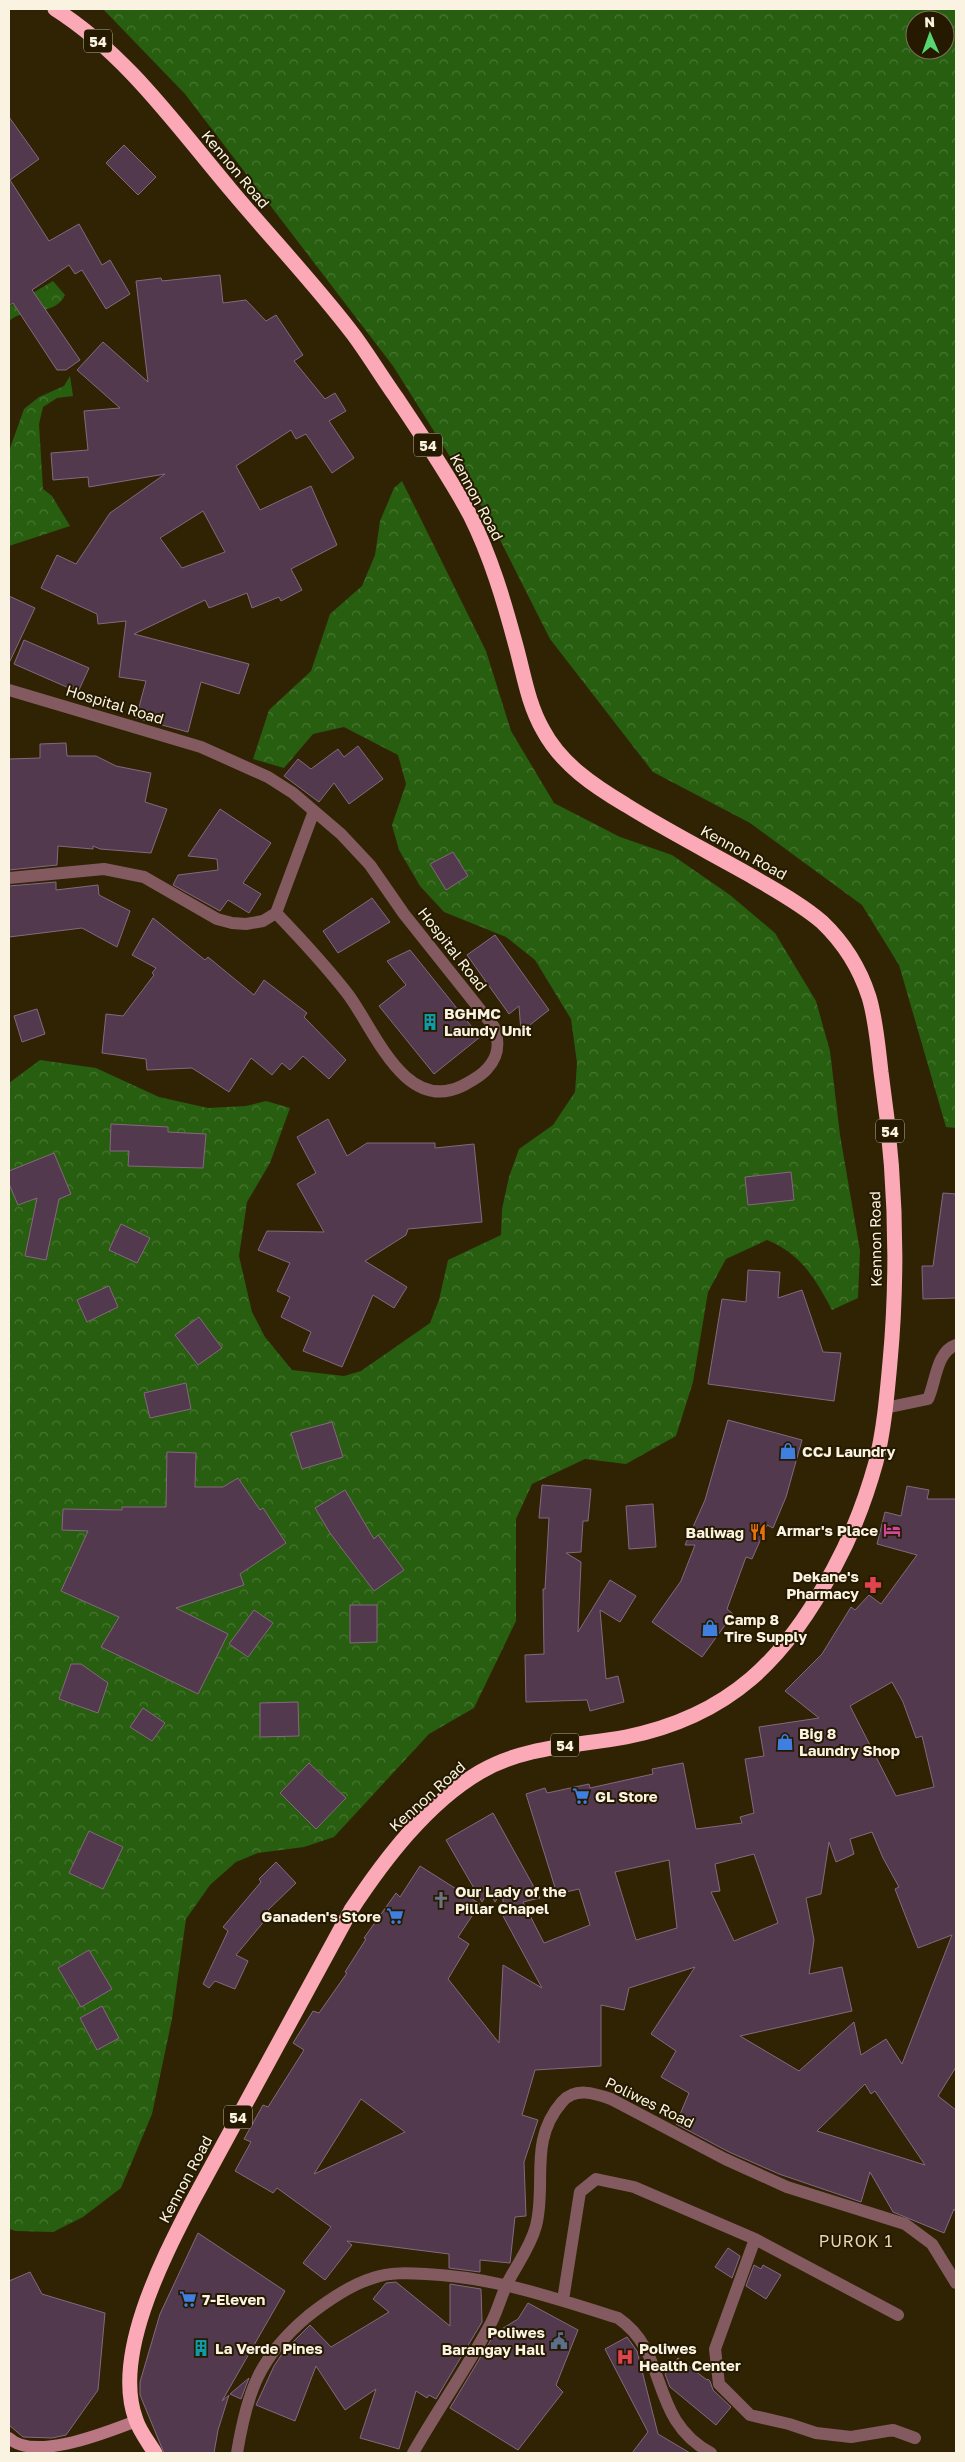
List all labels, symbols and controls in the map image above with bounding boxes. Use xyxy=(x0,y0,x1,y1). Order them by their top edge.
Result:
north arrow xyxy=(905,10,955,60)
text: N xyxy=(924,13,935,30)
road number: 54 xyxy=(84,29,112,52)
street label: Kennon Road xyxy=(198,126,274,212)
road number: 54 xyxy=(414,434,442,456)
street label: Kennon Road xyxy=(447,450,507,544)
street label: Hospital Road xyxy=(64,681,166,727)
street label: Kennon Road xyxy=(698,821,790,883)
street label: Hospital Road xyxy=(415,904,491,994)
place label: BGHMC Laundy Unit xyxy=(444,1004,532,1039)
building icon: BGHMC Laundy Unit xyxy=(420,1012,440,1032)
road number: 54 xyxy=(876,1120,904,1142)
street label: Kennon Road xyxy=(865,1191,885,1287)
shop icon: CCJ Laundry xyxy=(778,1441,798,1461)
place label: CCJ Laundry xyxy=(802,1442,895,1460)
hotel icon: Armar's Place xyxy=(882,1520,902,1540)
place label: Armar's Place xyxy=(776,1521,878,1539)
restaurant icon: Baliwag xyxy=(748,1522,768,1542)
place label: Baliwag xyxy=(686,1523,744,1541)
place label: Dekane's Pharmacy xyxy=(786,1567,859,1602)
pharmacy icon: Dekane's Pharmacy xyxy=(863,1575,883,1595)
place label: Camp 8 Tire Supply xyxy=(724,1610,807,1645)
shop icon: Camp 8 Tire Supply xyxy=(700,1618,720,1638)
place label: Big 8 Laundry Shop xyxy=(799,1724,900,1759)
shop icon: Big 8 Laundry Shop xyxy=(775,1732,795,1752)
road number: 54 xyxy=(551,1734,579,1756)
street label: Kennon Road xyxy=(385,1757,469,1835)
supermarket icon: GL Store xyxy=(571,1786,591,1806)
place label: GL Store xyxy=(595,1787,658,1805)
place label: Our Lady of the Pillar Chapel xyxy=(455,1882,567,1917)
church icon: Our Lady of the Pillar Chapel xyxy=(431,1890,451,1910)
supermarket icon: Ganaden's Store xyxy=(385,1906,405,1926)
place label: Ganaden's Store xyxy=(261,1907,381,1925)
street label: Poliwes Road xyxy=(603,2073,697,2131)
road number: 54 xyxy=(224,2106,252,2128)
street label: Kennon Road xyxy=(155,2132,215,2226)
district label: PUROK 1 xyxy=(819,2231,893,2251)
supermarket icon: 7-Eleven xyxy=(178,2289,198,2309)
place label: 7-Eleven xyxy=(202,2290,265,2308)
place label: Poliwes Barangay Hall xyxy=(442,2323,545,2358)
public building icon: Poliwes Barangay Hall xyxy=(549,2331,569,2351)
building icon: La Verde Pines xyxy=(191,2338,211,2358)
place label: La Verde Pines xyxy=(215,2339,323,2357)
place label: Poliwes Health Center xyxy=(639,2339,741,2374)
hospital icon: Poliwes Health Center xyxy=(615,2347,635,2367)

